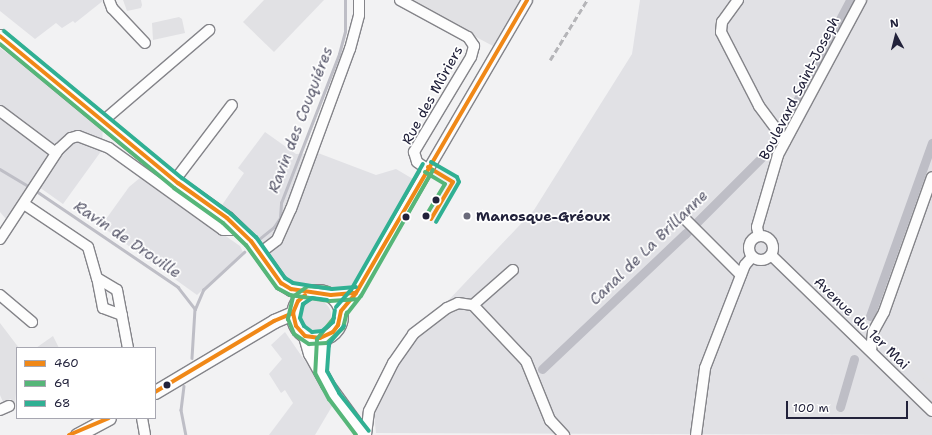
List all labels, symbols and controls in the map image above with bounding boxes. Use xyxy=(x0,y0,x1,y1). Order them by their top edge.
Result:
street label: Boulevard Saint-Joseph xyxy=(755,13,843,163)
north arrow xyxy=(876,16,916,56)
text: N xyxy=(889,16,900,32)
street label: Rue des Mûriers xyxy=(398,43,466,147)
water label: Ravin des Couquiéres xyxy=(265,45,337,195)
water label: Canal de La Brillanne xyxy=(586,187,712,309)
unlabelled marker xyxy=(431,195,441,205)
water label: Ravin de Drouille xyxy=(70,198,184,282)
place label: Manosque-Gréoux xyxy=(476,208,610,224)
marker: Manosque-Gréoux xyxy=(461,210,473,222)
unlabelled marker xyxy=(421,211,431,221)
unlabelled marker xyxy=(401,212,411,222)
street label: Avenue du 1er Mai xyxy=(811,273,913,373)
legend xyxy=(16,347,156,419)
text: 460 xyxy=(54,355,79,371)
text: 69 xyxy=(54,375,70,391)
unlabelled marker xyxy=(162,380,172,390)
scale bar xyxy=(788,393,910,419)
text: 68 xyxy=(54,395,70,411)
text: 100 m xyxy=(793,400,829,416)

